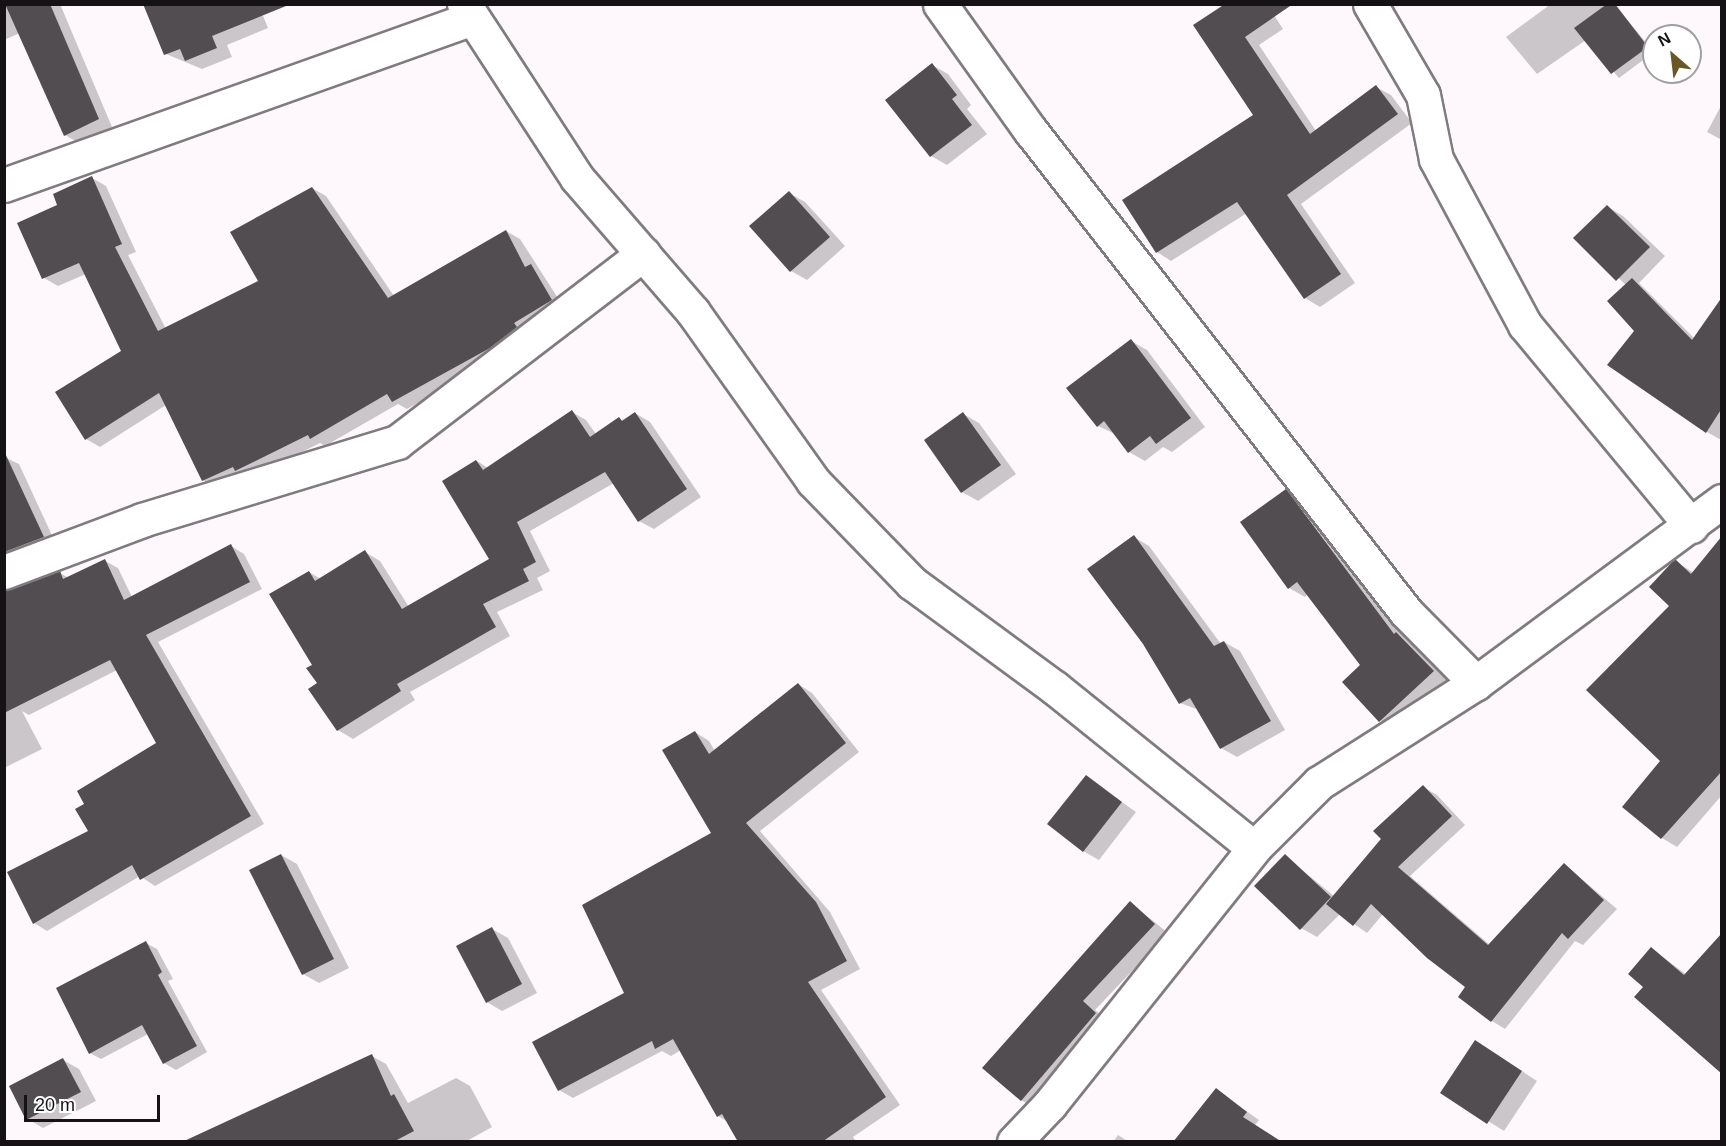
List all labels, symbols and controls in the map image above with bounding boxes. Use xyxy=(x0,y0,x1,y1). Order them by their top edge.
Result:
north arrow xyxy=(1642,24,1702,84)
text: N xyxy=(1655,29,1673,50)
scale bar xyxy=(27,1083,164,1121)
text: 20 m xyxy=(35,1095,75,1115)

